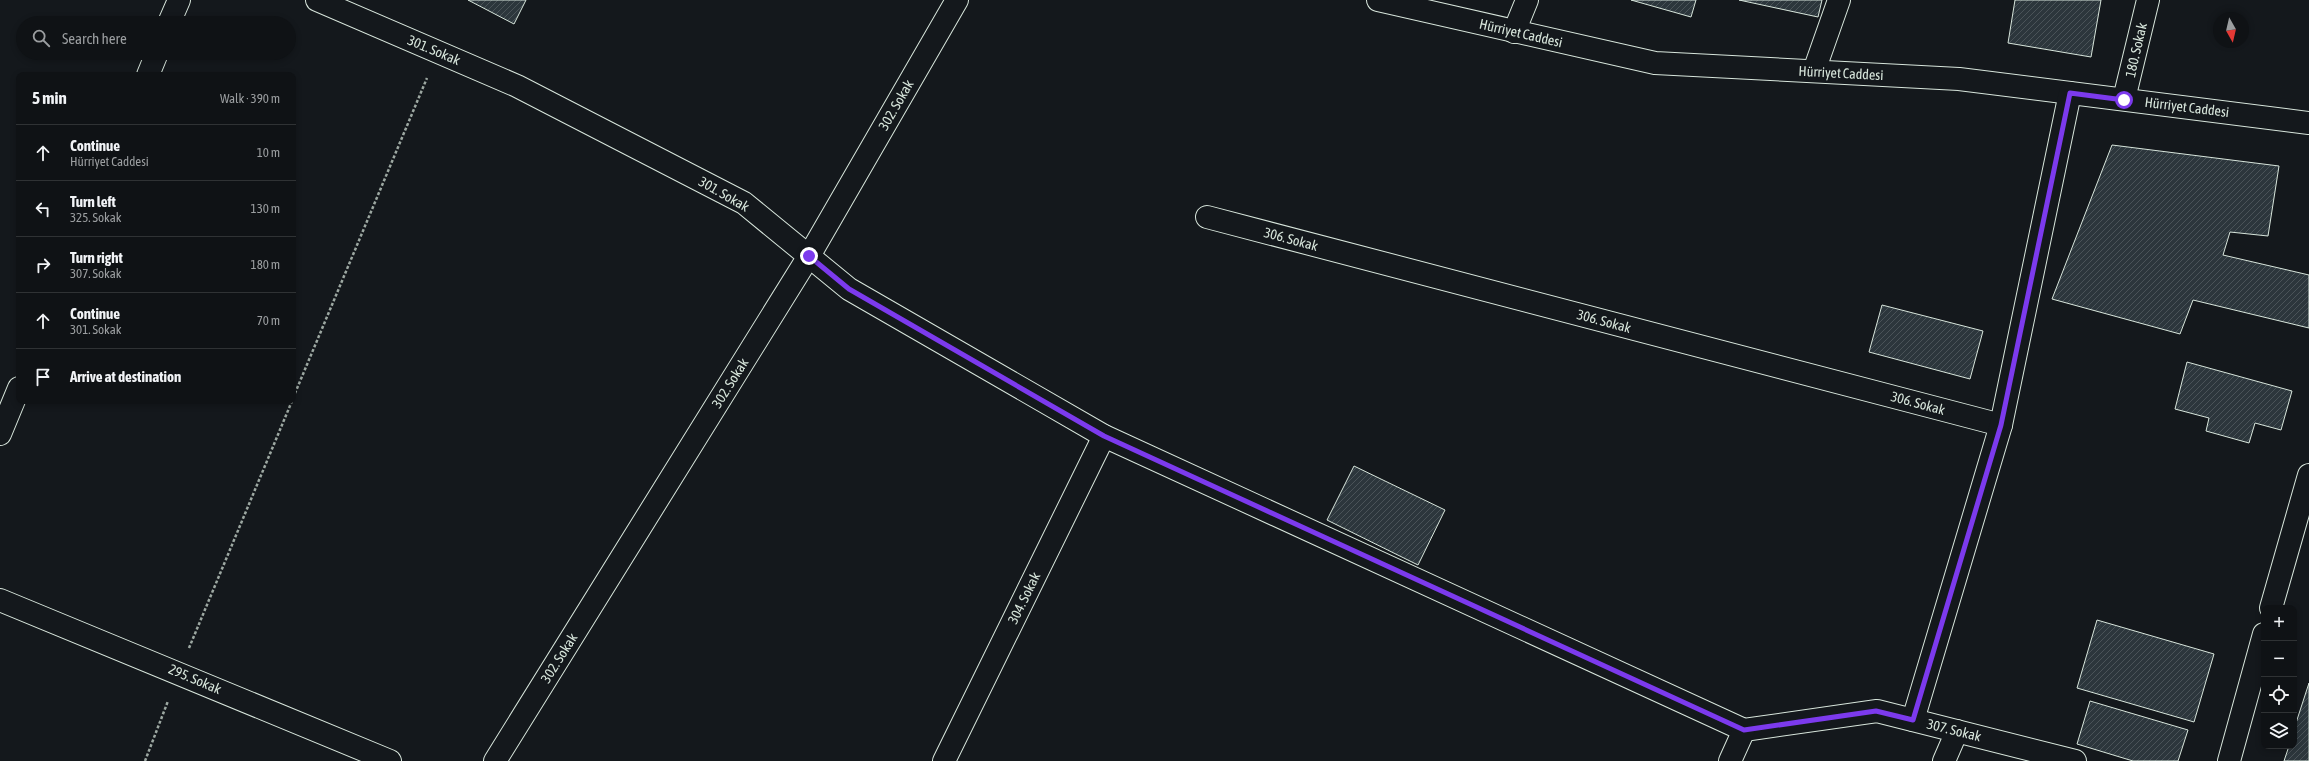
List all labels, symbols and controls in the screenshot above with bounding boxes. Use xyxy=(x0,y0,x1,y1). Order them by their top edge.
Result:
north arrow xyxy=(2213,12,2249,48)
search box xyxy=(16,16,296,60)
street label: Hürriyet Caddesi xyxy=(1478,16,1564,50)
street label: 180. Sokak xyxy=(2122,21,2150,79)
icon: search xyxy=(30,27,52,49)
text: Search here xyxy=(62,30,127,47)
street label: 301. Sokak xyxy=(405,32,463,68)
street label: Hürriyet Caddesi xyxy=(1798,63,1884,83)
street label: 302. Sokak xyxy=(875,77,917,133)
text: 5 min xyxy=(32,88,67,108)
text: Walk · 390 m xyxy=(220,91,280,106)
route start xyxy=(2115,91,2133,109)
street label: Hürriyet Caddesi xyxy=(2144,94,2230,120)
text: Continue xyxy=(70,137,120,154)
icon: ahead xyxy=(32,142,54,164)
text: 10 m xyxy=(257,145,280,160)
text: Hürriyet Caddesi xyxy=(70,154,149,169)
street label: 301. Sokak xyxy=(696,173,752,215)
text: Turn left xyxy=(70,193,116,210)
icon: left xyxy=(32,198,54,220)
text: 130 m xyxy=(251,201,280,216)
text: 325. Sokak xyxy=(70,210,121,225)
street label: 306. Sokak xyxy=(1262,224,1320,254)
route end xyxy=(800,247,818,265)
text: Turn right xyxy=(70,249,123,266)
icon: right xyxy=(32,254,54,276)
text: 180 m xyxy=(251,257,280,272)
text: 307. Sokak xyxy=(70,266,121,281)
text: Continue xyxy=(70,305,120,322)
street label: 306. Sokak xyxy=(1575,306,1633,336)
icon: ahead xyxy=(32,310,54,332)
text: 70 m xyxy=(257,313,280,328)
text: 301. Sokak xyxy=(70,322,121,337)
street label: 302. Sokak xyxy=(709,355,751,411)
icon: arrive xyxy=(32,366,54,388)
text: Arrive at destination xyxy=(70,368,181,385)
street label: 306. Sokak xyxy=(1889,388,1947,418)
street label: 304. Sokak xyxy=(1005,570,1043,626)
map controls xyxy=(2261,605,2297,749)
button: + xyxy=(2261,605,2297,641)
street label: 302. Sokak xyxy=(538,630,580,686)
button: − xyxy=(2261,641,2297,677)
street label: 295. Sokak xyxy=(166,661,224,697)
button: locate xyxy=(2261,677,2297,713)
button: layers xyxy=(2261,713,2297,749)
street label: 307. Sokak xyxy=(1925,716,1983,744)

